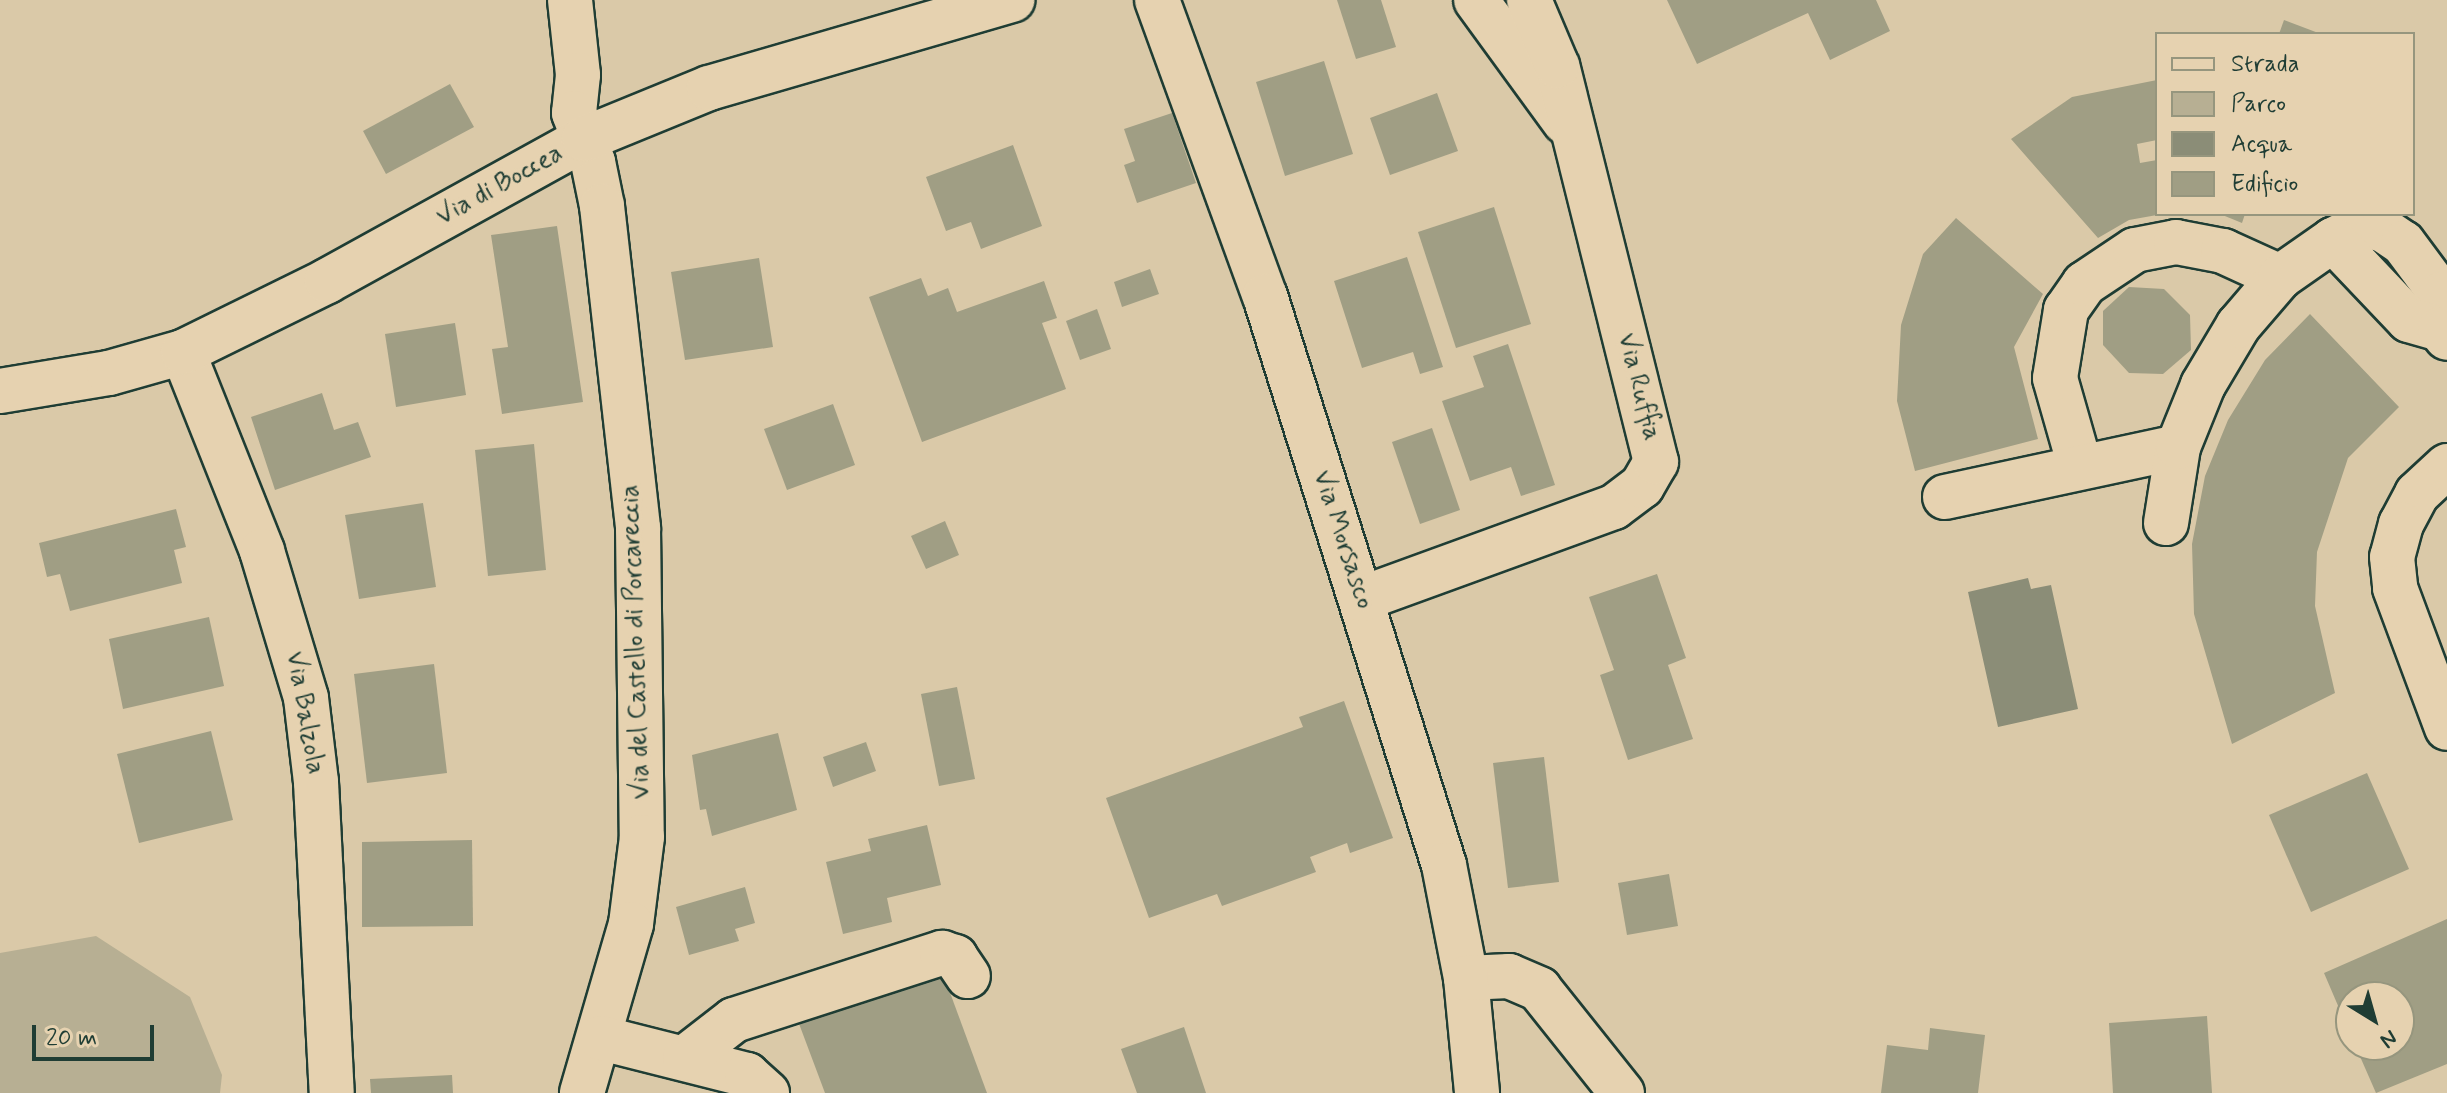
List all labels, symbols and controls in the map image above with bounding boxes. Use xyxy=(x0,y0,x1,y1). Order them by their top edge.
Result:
legend xyxy=(2155,32,2415,216)
text: Strada xyxy=(2231,49,2300,80)
text: Parco xyxy=(2231,89,2286,120)
text: Acqua xyxy=(2231,129,2292,160)
street label: Via di Boccea xyxy=(431,138,569,234)
text: Edificio xyxy=(2231,169,2298,200)
street label: Via Ruffia xyxy=(1610,331,1666,443)
street label: Via Morsasco xyxy=(1305,467,1379,613)
street label: Via del Castello di Porcareccia xyxy=(616,484,658,800)
street label: Via Balzola xyxy=(278,649,330,777)
north arrow xyxy=(2335,981,2415,1061)
scale bar xyxy=(36,1009,158,1059)
text: 20 m xyxy=(46,1023,97,1054)
text: N xyxy=(2374,1023,2403,1054)

